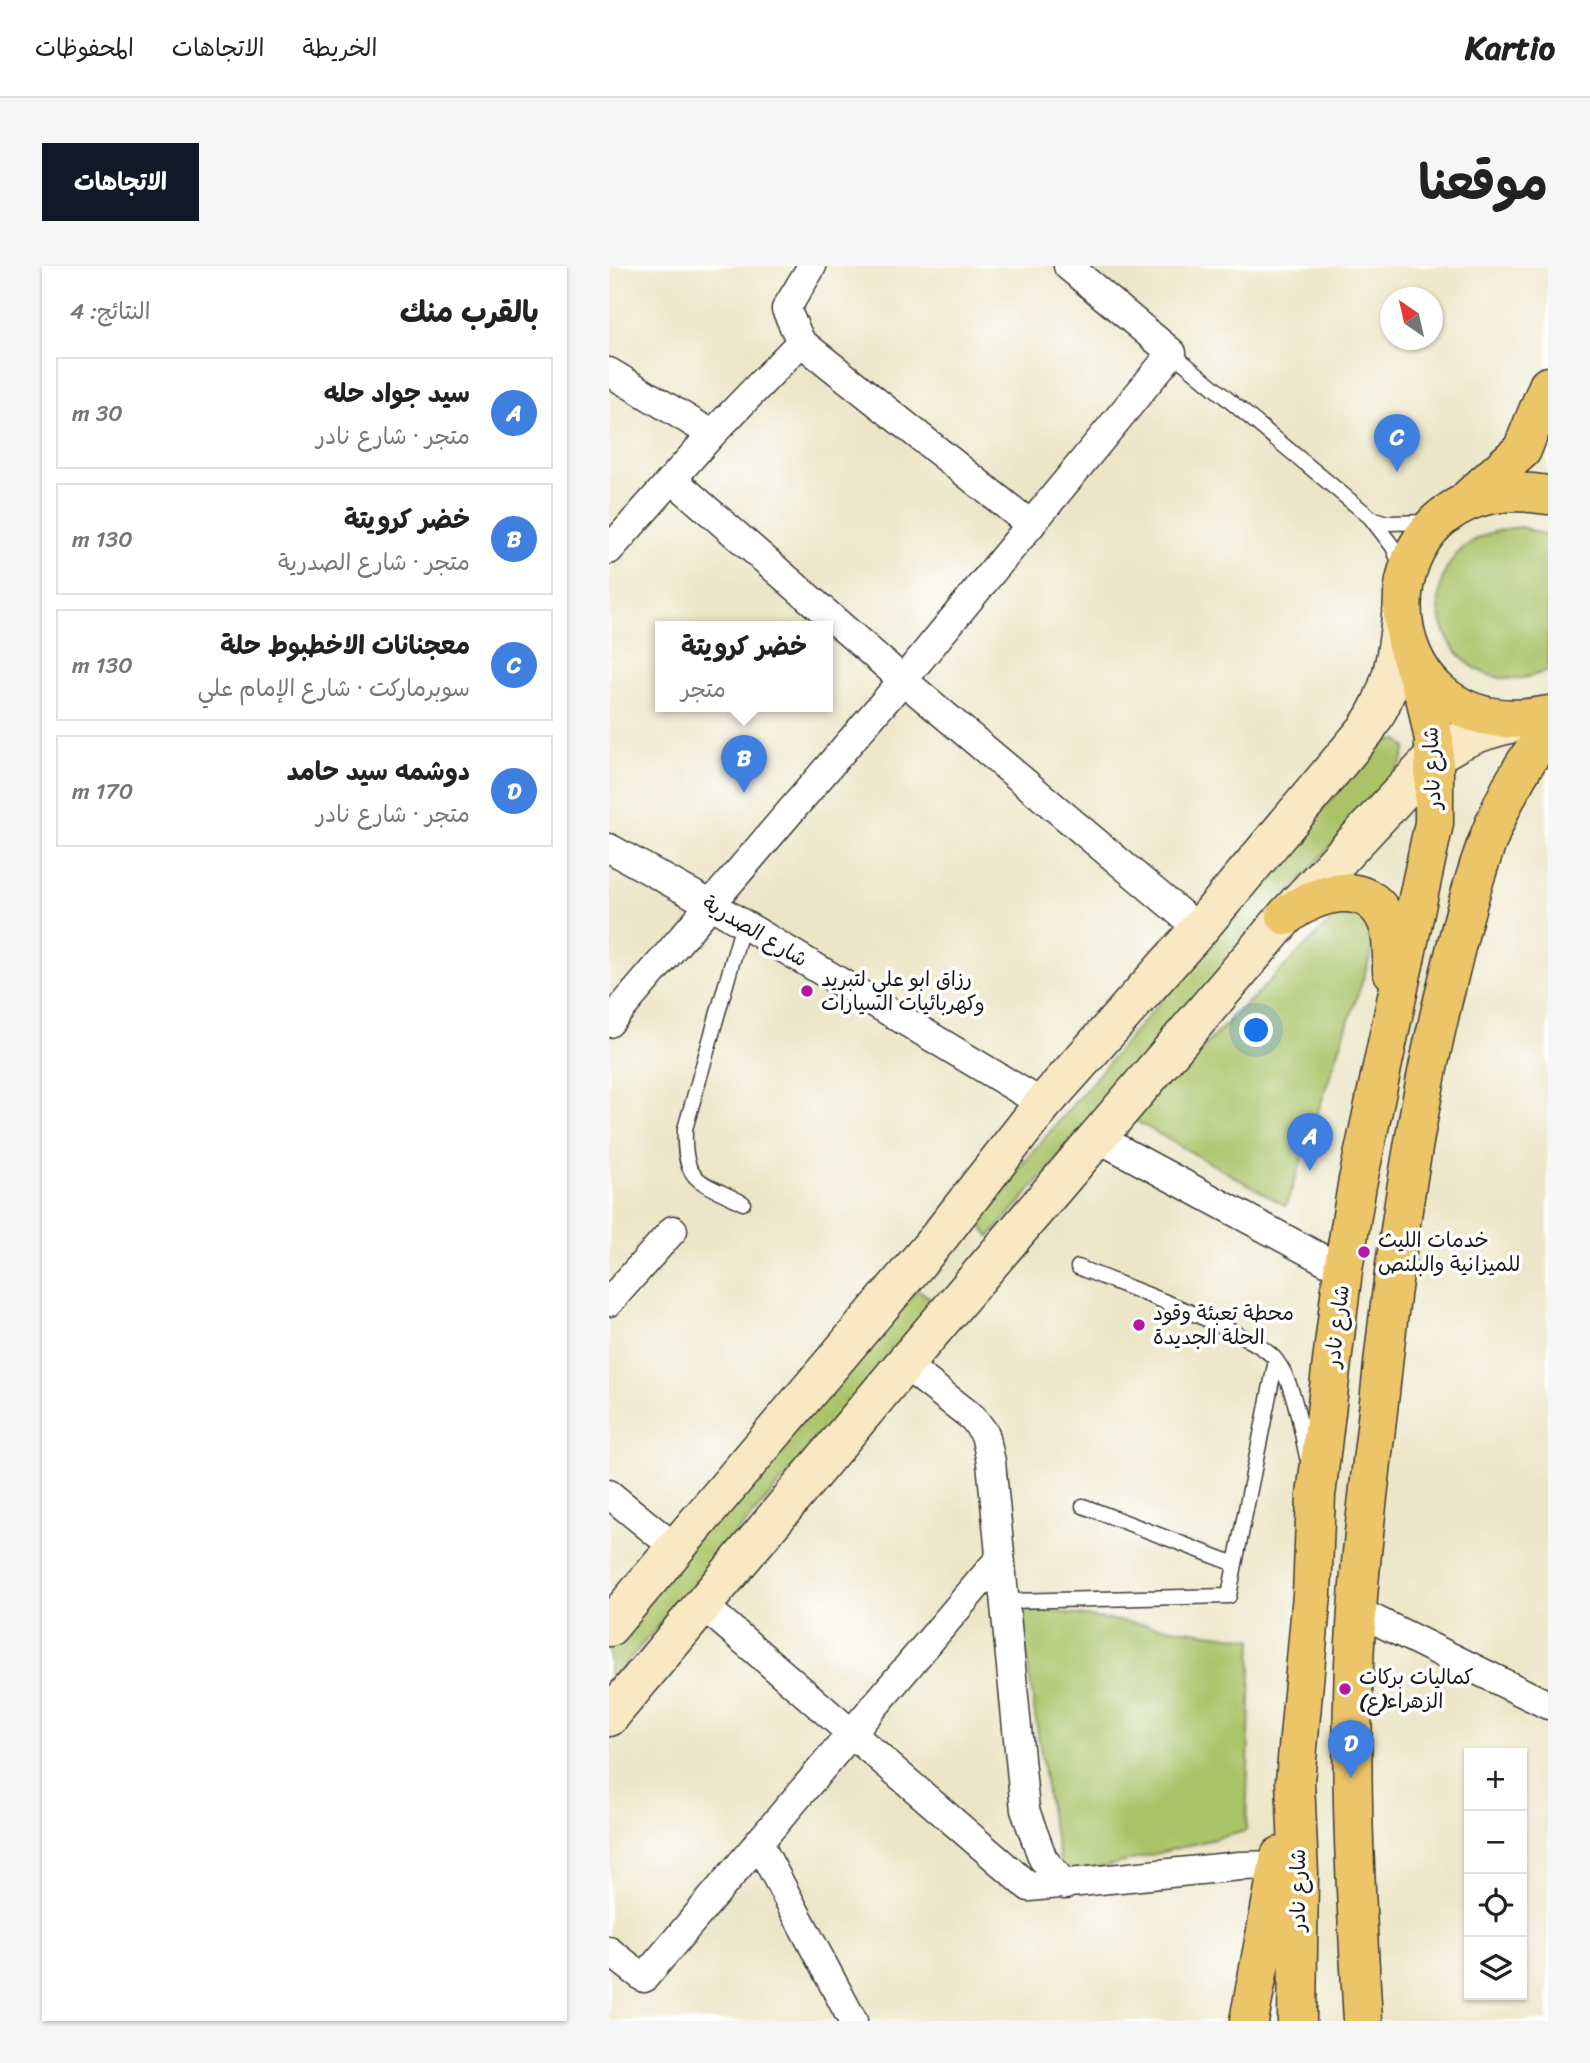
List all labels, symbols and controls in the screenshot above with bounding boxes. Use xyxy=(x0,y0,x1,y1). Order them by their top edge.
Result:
text: Kartio xyxy=(1465,19,1555,77)
text: المحفوظات xyxy=(35,27,134,69)
text: الاتجاهات xyxy=(172,27,265,69)
text: الخريطة xyxy=(303,27,377,69)
text: موقعنا xyxy=(1418,139,1548,226)
button: الاتجاهات xyxy=(42,143,199,221)
text: بالقرب منك xyxy=(400,285,539,339)
north arrow xyxy=(1380,287,1443,350)
text: النتائج: 4 xyxy=(70,291,150,332)
text: سيد جواد حله xyxy=(324,370,470,416)
text: 30 m xyxy=(72,393,123,434)
text: A xyxy=(506,393,522,434)
pin: C xyxy=(1374,414,1420,472)
text: متجر · شارع نادر xyxy=(316,416,470,457)
text: خضر كرويتة xyxy=(344,496,470,542)
text: 130 m xyxy=(72,519,133,560)
text: B xyxy=(507,519,521,560)
text: متجر · شارع الصدرية xyxy=(278,542,470,583)
popup xyxy=(655,621,833,712)
text: معجنانات الاخطبوط حلة xyxy=(220,622,470,668)
text: خضر كرويتة xyxy=(681,623,807,669)
text: 130 m xyxy=(72,645,133,686)
text: C xyxy=(507,645,521,686)
text: سوبرماركت · شارع الإمام علي xyxy=(197,668,470,709)
text: متجر xyxy=(681,669,726,710)
street label: شارع نادر xyxy=(1412,726,1453,812)
pin: B xyxy=(721,735,767,793)
text: دوشمه سيد حامد xyxy=(287,748,470,794)
text: 170 m xyxy=(72,771,133,812)
text: D xyxy=(507,771,521,812)
text: متجر · شارع نادر xyxy=(316,794,470,835)
street label: شارع الصدرية xyxy=(695,884,815,978)
place label: رزاق ابو علي لتبريد وكهربائيات السيارات xyxy=(821,960,985,1022)
marker: رزاق ابو علي لتبريد وكهربائيات السيارات xyxy=(799,983,815,999)
your location xyxy=(1239,1013,1273,1047)
pin: A xyxy=(1287,1113,1333,1171)
place label: خدمات الليث للميزانية والبلنص xyxy=(1378,1221,1520,1283)
marker: خدمات الليث للميزانية والبلنص xyxy=(1356,1244,1372,1260)
street label: شارع نادر xyxy=(1313,1283,1361,1371)
place label: محطة تعبئة وقود الحلة الجديدة xyxy=(1153,1294,1294,1356)
marker: محطة تعبئة وقود الحلة الجديدة xyxy=(1131,1317,1147,1333)
place label: كماليات بركات الزهراء(ع) xyxy=(1359,1658,1474,1720)
marker: كماليات بركات الزهراء(ع) xyxy=(1337,1681,1353,1697)
pin: D xyxy=(1328,1720,1374,1778)
map controls xyxy=(1464,1748,1527,2000)
button: + xyxy=(1464,1748,1527,1811)
button: − xyxy=(1464,1811,1527,1874)
street label: شارع نادر xyxy=(1279,1849,1317,1933)
button: locate xyxy=(1464,1874,1527,1937)
button: layers xyxy=(1464,1937,1527,2000)

